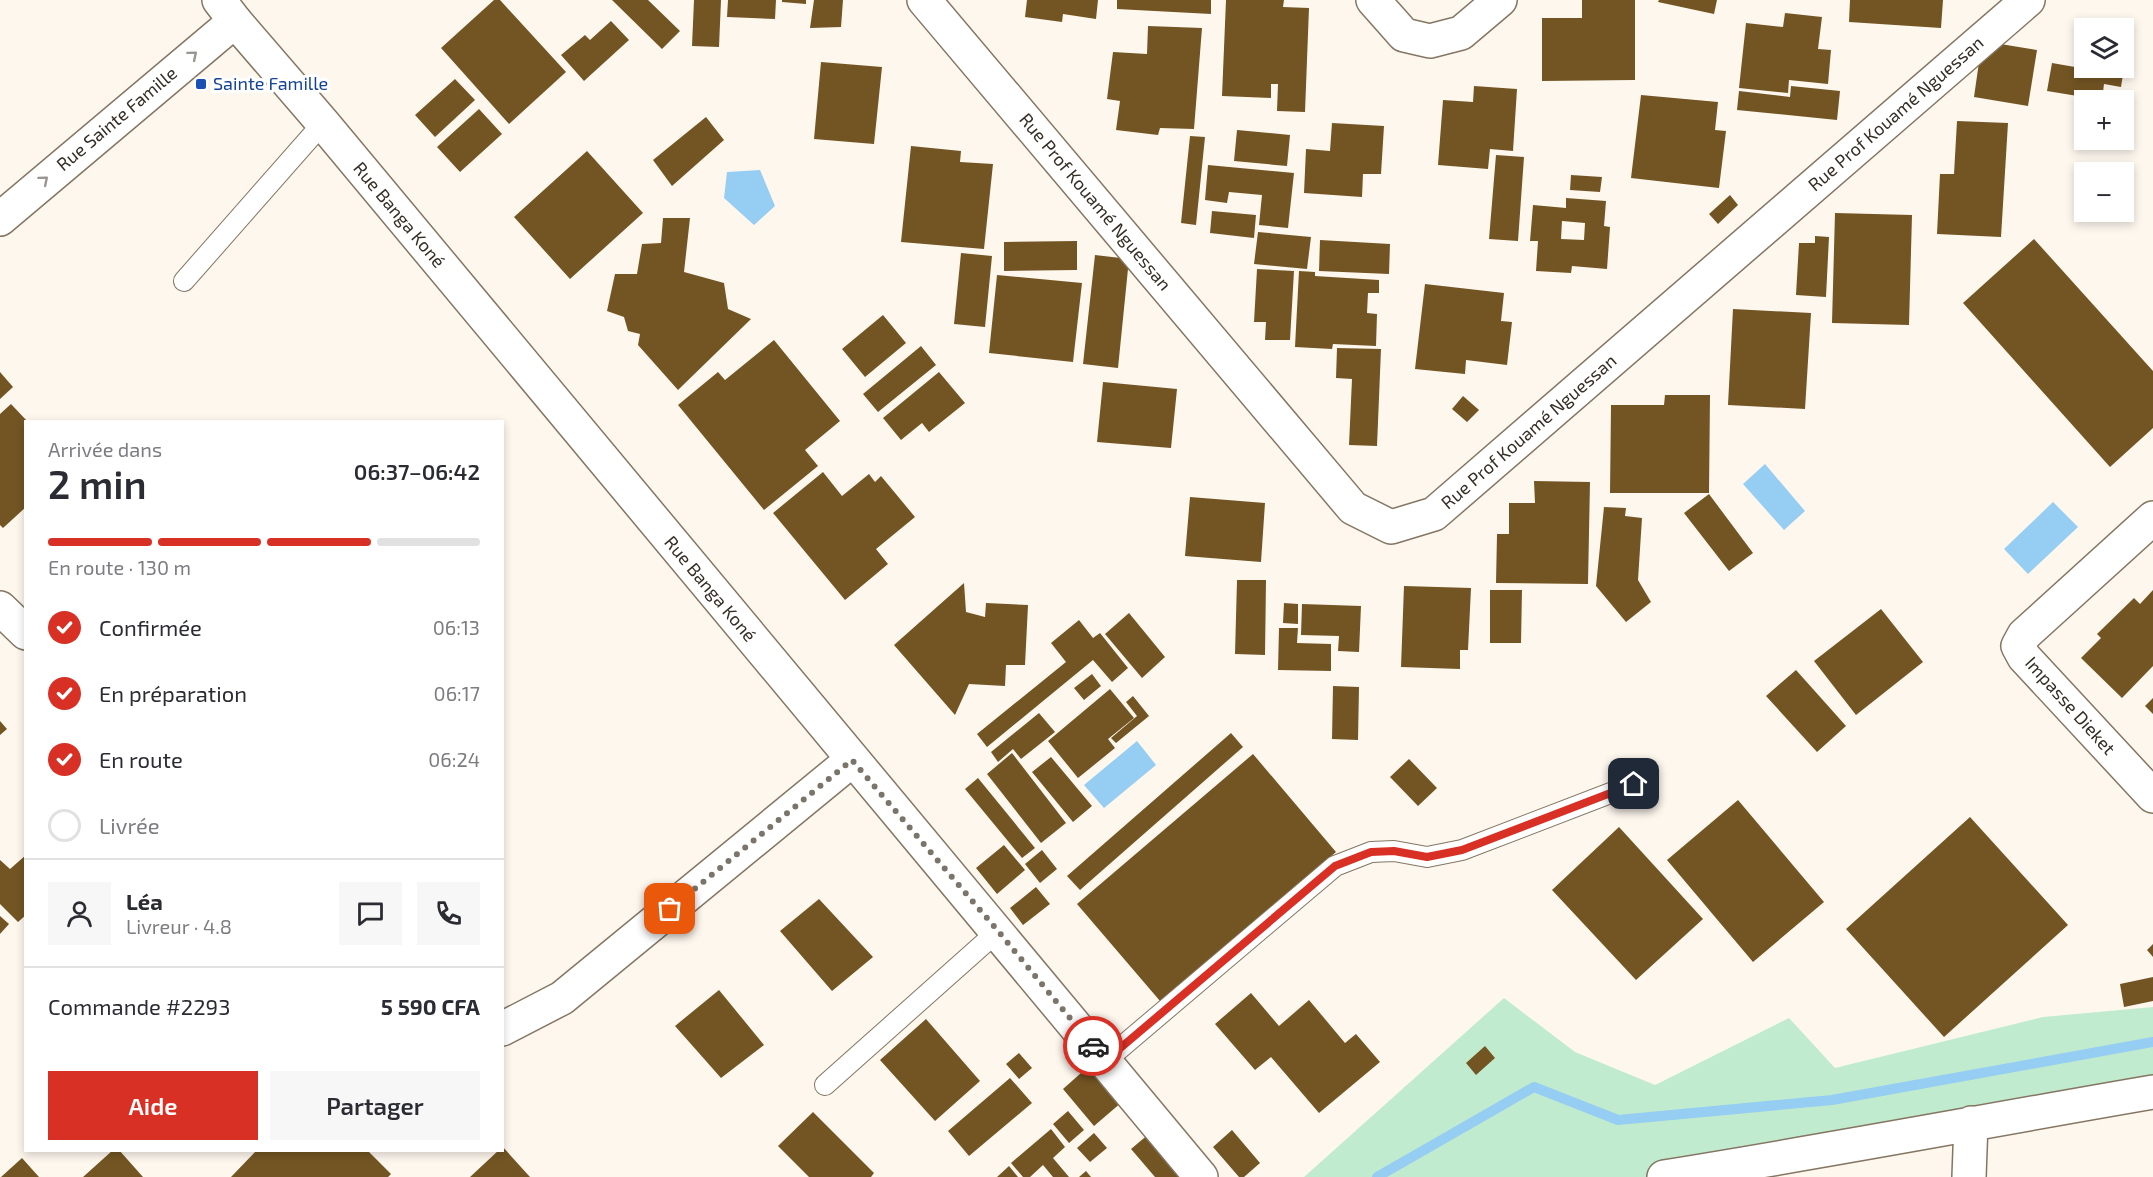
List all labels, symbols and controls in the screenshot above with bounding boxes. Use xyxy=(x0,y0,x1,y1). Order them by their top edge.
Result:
map controls xyxy=(2074,18,2134,222)
button: layers xyxy=(2074,18,2134,78)
street label: Rue Prof Kouamé Nguessan xyxy=(1803,31,1987,195)
one-way arrow xyxy=(186,52,197,63)
street label: Rue Sainte Famille xyxy=(52,62,181,175)
place label: Sainte Famille xyxy=(213,72,328,94)
marker: Sainte Famille xyxy=(194,77,208,91)
button: + xyxy=(2074,90,2134,150)
street label: Rue Prof Kouamé Nguessan xyxy=(1015,108,1176,295)
street label: Rue Banga Koné xyxy=(349,157,450,272)
button: − xyxy=(2074,162,2134,222)
one-way arrow xyxy=(37,177,48,188)
street label: Rue Prof Kouamé Nguessan xyxy=(1436,349,1620,513)
text: Arrivée dans xyxy=(48,437,162,461)
text: 06:37–06:42 xyxy=(354,458,480,484)
text: 2 min xyxy=(48,460,147,507)
street label: Rue Banga Koné xyxy=(660,531,761,646)
text: En route · 130 m xyxy=(48,555,191,579)
icon: check xyxy=(48,611,81,644)
text: Confirmée xyxy=(99,614,202,640)
text: 06:13 xyxy=(433,615,480,639)
street label: Impasse Dieket xyxy=(2021,652,2121,759)
icon: check xyxy=(48,677,81,710)
text: En préparation xyxy=(99,680,247,706)
text: 06:17 xyxy=(434,681,480,705)
icon: check xyxy=(48,743,81,776)
text: En route xyxy=(99,746,183,772)
text: 06:24 xyxy=(428,747,480,771)
pin xyxy=(1608,758,1659,809)
icon: home xyxy=(1617,767,1650,800)
text: Livrée xyxy=(99,812,160,838)
button: person xyxy=(48,882,111,945)
button: chat xyxy=(339,882,402,945)
button: phone xyxy=(417,882,480,945)
pin xyxy=(644,883,695,934)
text: Léa xyxy=(126,888,163,914)
icon: bag xyxy=(653,892,686,925)
text: Livreur · 4.8 xyxy=(126,914,232,938)
text: Commande #2293 xyxy=(48,993,230,1019)
text: 5 590 CFA xyxy=(381,993,480,1019)
courier xyxy=(1063,1016,1123,1076)
icon: car xyxy=(1077,1030,1110,1063)
button: Aide xyxy=(48,1071,258,1140)
button: Partager xyxy=(270,1071,480,1140)

